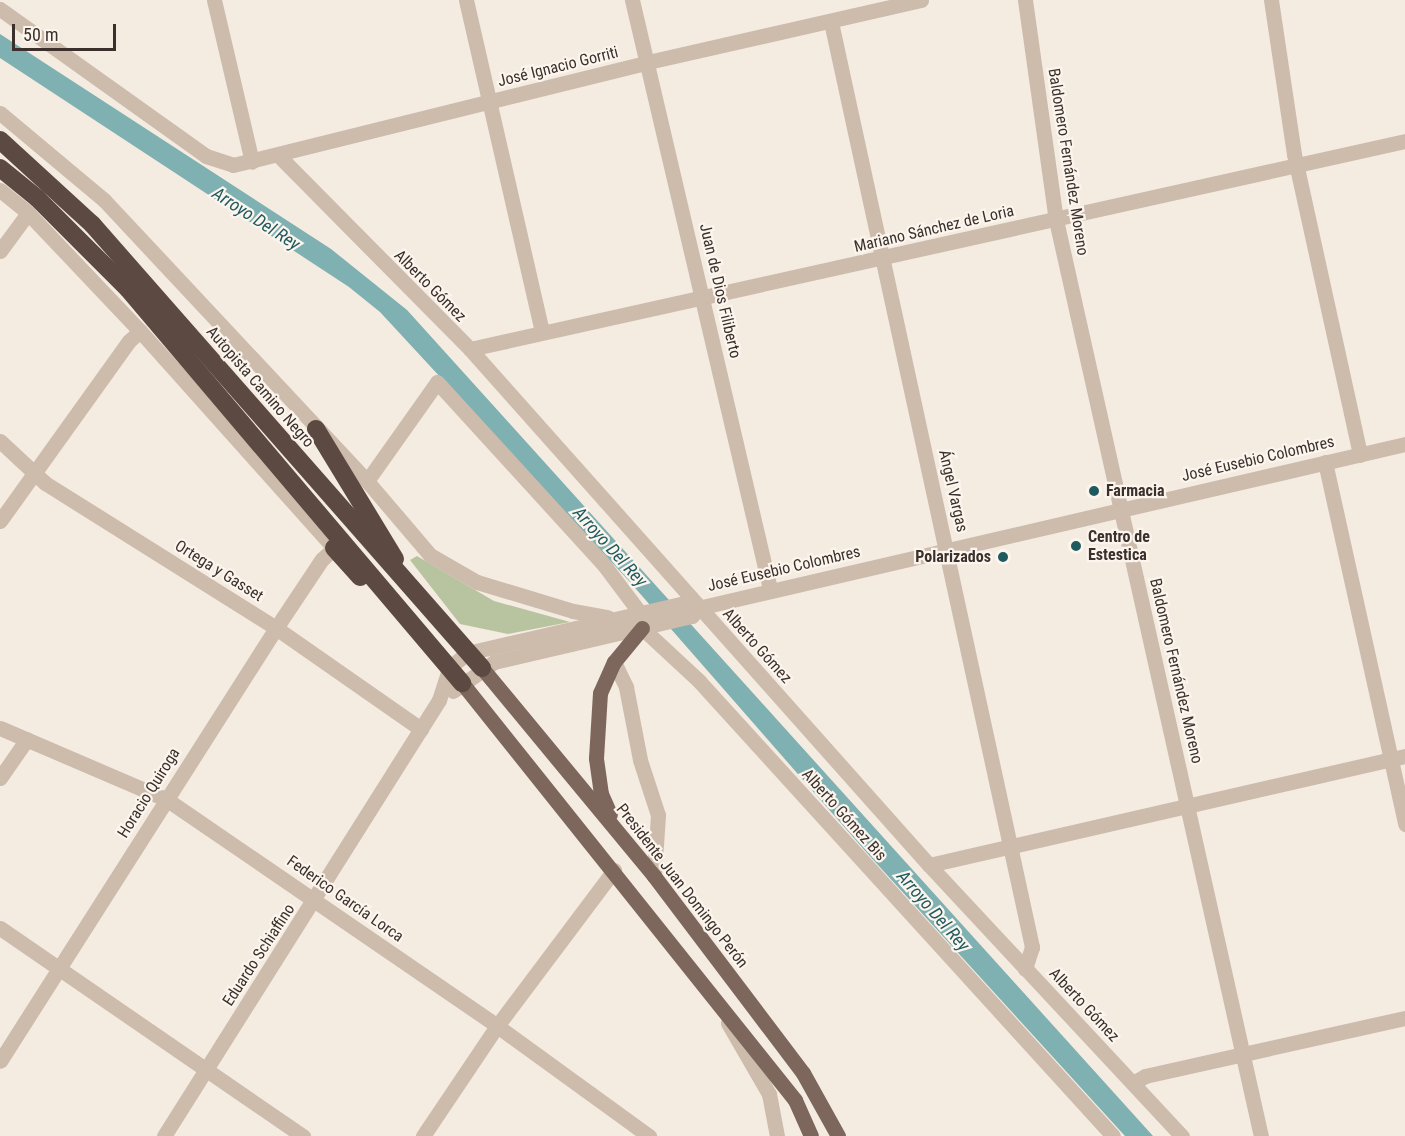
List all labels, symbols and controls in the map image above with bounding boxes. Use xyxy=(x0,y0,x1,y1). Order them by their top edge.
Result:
scale bar xyxy=(15,12,118,50)
text: 50 m xyxy=(23,24,58,45)
street label: José Ignacio Gorriti xyxy=(496,43,620,91)
street label: Baldomero Fernández Moreno xyxy=(1044,67,1092,257)
water label: Arroyo Del Rey xyxy=(208,183,304,255)
street label: Mariano Sánchez de Loria xyxy=(852,201,1016,257)
street label: Juan de Dios Filiberto xyxy=(695,222,745,360)
street label: Alberto Gómez xyxy=(390,246,470,326)
street label: Autopista Camino Negro xyxy=(202,322,318,452)
street label: José Eusebio Colombres xyxy=(1180,432,1336,486)
street label: Ángel Vargas xyxy=(934,448,972,534)
place label: Farmacia xyxy=(1106,481,1165,501)
marker: Farmacia xyxy=(1087,484,1101,498)
water label: Arroyo Del Rey xyxy=(569,503,651,591)
place label: Centro de Estestica xyxy=(1088,527,1150,565)
street label: Ortega y Gasset xyxy=(171,536,267,606)
marker: Centro de Estestica xyxy=(1069,539,1083,553)
street label: José Eusebio Colombres xyxy=(706,542,862,596)
place label: Polarizados xyxy=(915,547,991,567)
marker: Polarizados xyxy=(996,550,1010,564)
street label: Baldomero Fernández Moreno xyxy=(1145,577,1207,765)
street label: Alberto Gómez xyxy=(718,605,796,687)
street label: Horacio Quiroga xyxy=(114,745,184,841)
street label: Alberto Gómez Bis xyxy=(798,765,890,865)
street label: Presidente Juan Domingo Perón xyxy=(612,800,752,972)
street label: Federico García Lorca xyxy=(283,852,407,946)
water label: Arroyo Del Rey xyxy=(892,866,974,956)
street label: Eduardo Schiaffino xyxy=(219,900,299,1010)
street label: Alberto Gómez xyxy=(1045,964,1123,1046)

